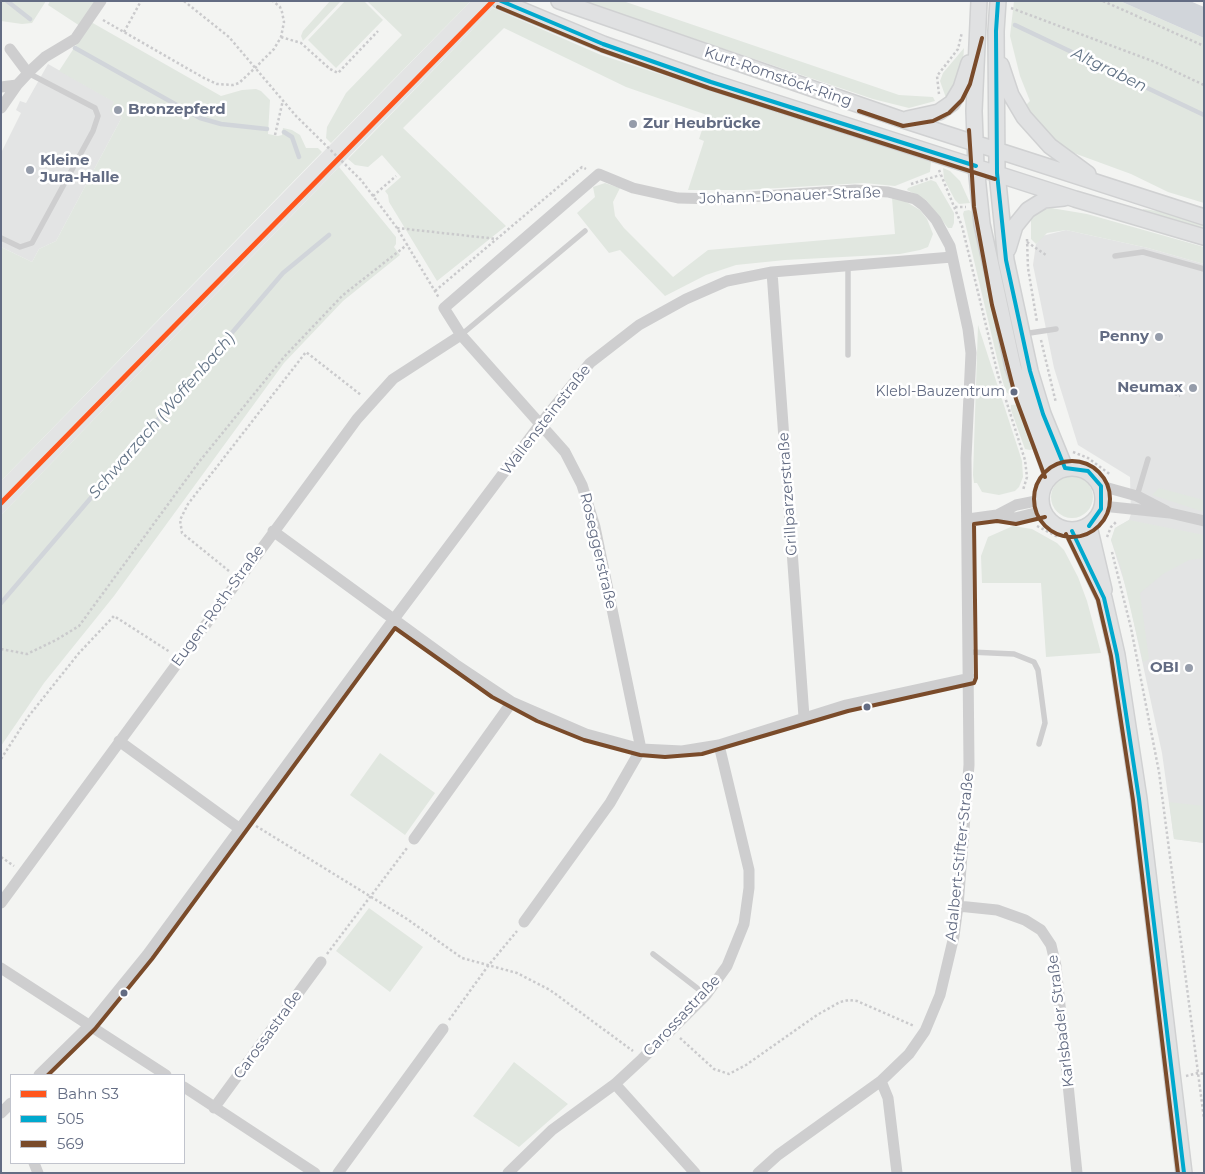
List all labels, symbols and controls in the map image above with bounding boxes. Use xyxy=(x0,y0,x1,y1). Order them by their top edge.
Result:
street label: Kurt-Romstöck-Ring xyxy=(702,43,854,111)
water label: Altgraben xyxy=(1068,44,1150,96)
place label: Bronzepferd xyxy=(128,101,226,119)
marker: Bronzepferd xyxy=(112,104,124,116)
place label: Zur Heubrücke xyxy=(643,115,761,133)
marker: Zur Heubrücke xyxy=(627,118,639,130)
place label: Kleine Jura-Halle xyxy=(40,152,119,187)
marker: Kleine Jura-Halle xyxy=(24,164,36,176)
street label: Johann-Donauer-Straße xyxy=(699,184,881,208)
place label: Penny xyxy=(1099,328,1149,346)
water label: Schwarzach (Woffenbach) xyxy=(85,329,239,503)
marker: Penny xyxy=(1153,331,1165,343)
street label: Wallensteinstraße xyxy=(497,361,595,479)
place label: Neumax xyxy=(1117,379,1183,397)
marker: Neumax xyxy=(1187,382,1199,394)
place label: Klebl-Bauzentrum xyxy=(875,384,1005,400)
marker: Klebl-Bauzentrum xyxy=(1009,387,1019,397)
street label: Grillparzerstraße xyxy=(775,432,801,556)
street label: Roseggerstraße xyxy=(576,491,620,611)
street label: Eugen-Roth-Straße xyxy=(168,542,268,670)
place label: OBI xyxy=(1150,659,1179,677)
marker: OBI xyxy=(1183,662,1195,674)
unlabelled marker xyxy=(862,702,872,712)
street label: Adalbert-Stifter-Straße xyxy=(942,772,978,942)
street label: Karlsbader Straße xyxy=(1044,954,1078,1088)
street label: Carossastraße xyxy=(640,972,724,1060)
street label: Carossastraße xyxy=(230,987,306,1083)
unlabelled marker xyxy=(119,988,129,998)
legend xyxy=(10,1074,185,1164)
text: Bahn S3 xyxy=(57,1084,119,1103)
text: 505 xyxy=(57,1109,84,1128)
text: 569 xyxy=(57,1134,84,1153)

